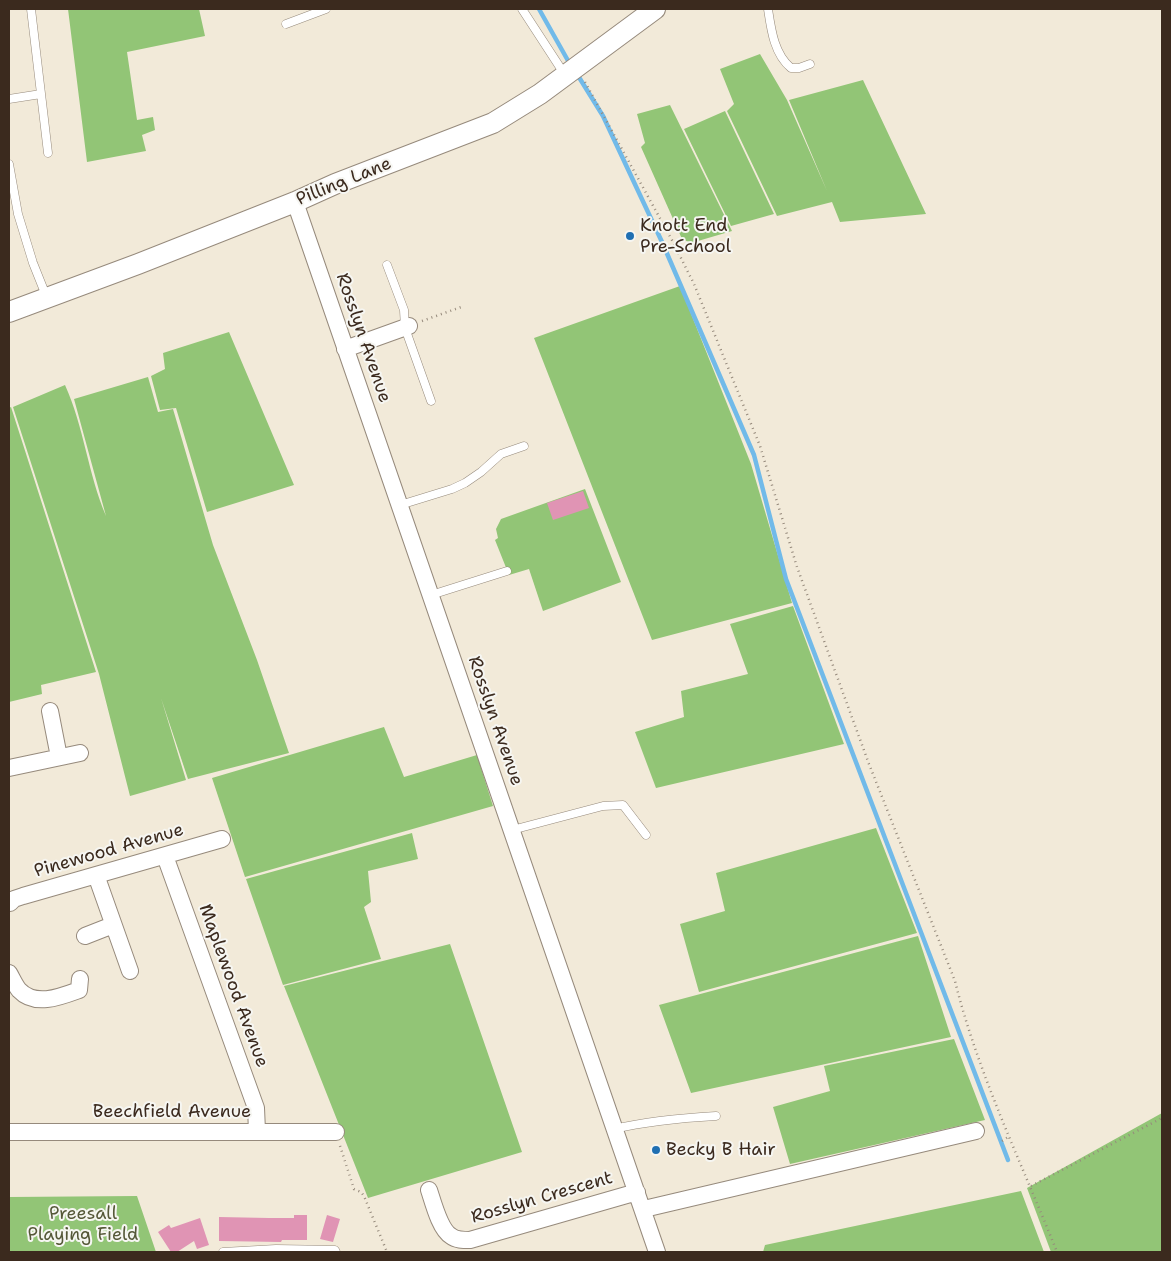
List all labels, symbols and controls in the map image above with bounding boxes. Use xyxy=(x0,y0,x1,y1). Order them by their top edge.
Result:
street label: Pilling Lane xyxy=(293,153,395,211)
place label: Knott End Pre-School xyxy=(640,215,731,258)
marker: Knott End Pre-School xyxy=(624,230,636,242)
street label: Rosslyn Avenue xyxy=(331,270,395,406)
street label: Rosslyn Avenue xyxy=(463,653,527,789)
street label: Pinewood Avenue xyxy=(32,819,186,883)
street label: Maplewood Avenue xyxy=(193,901,273,1071)
street label: Beechfield Avenue xyxy=(93,1101,251,1123)
place label: Becky B Hair xyxy=(666,1139,776,1161)
marker: Becky B Hair xyxy=(650,1144,662,1156)
street label: Rosslyn Crescent xyxy=(469,1167,615,1229)
park label: Preesall Playing Field xyxy=(27,1203,139,1246)

